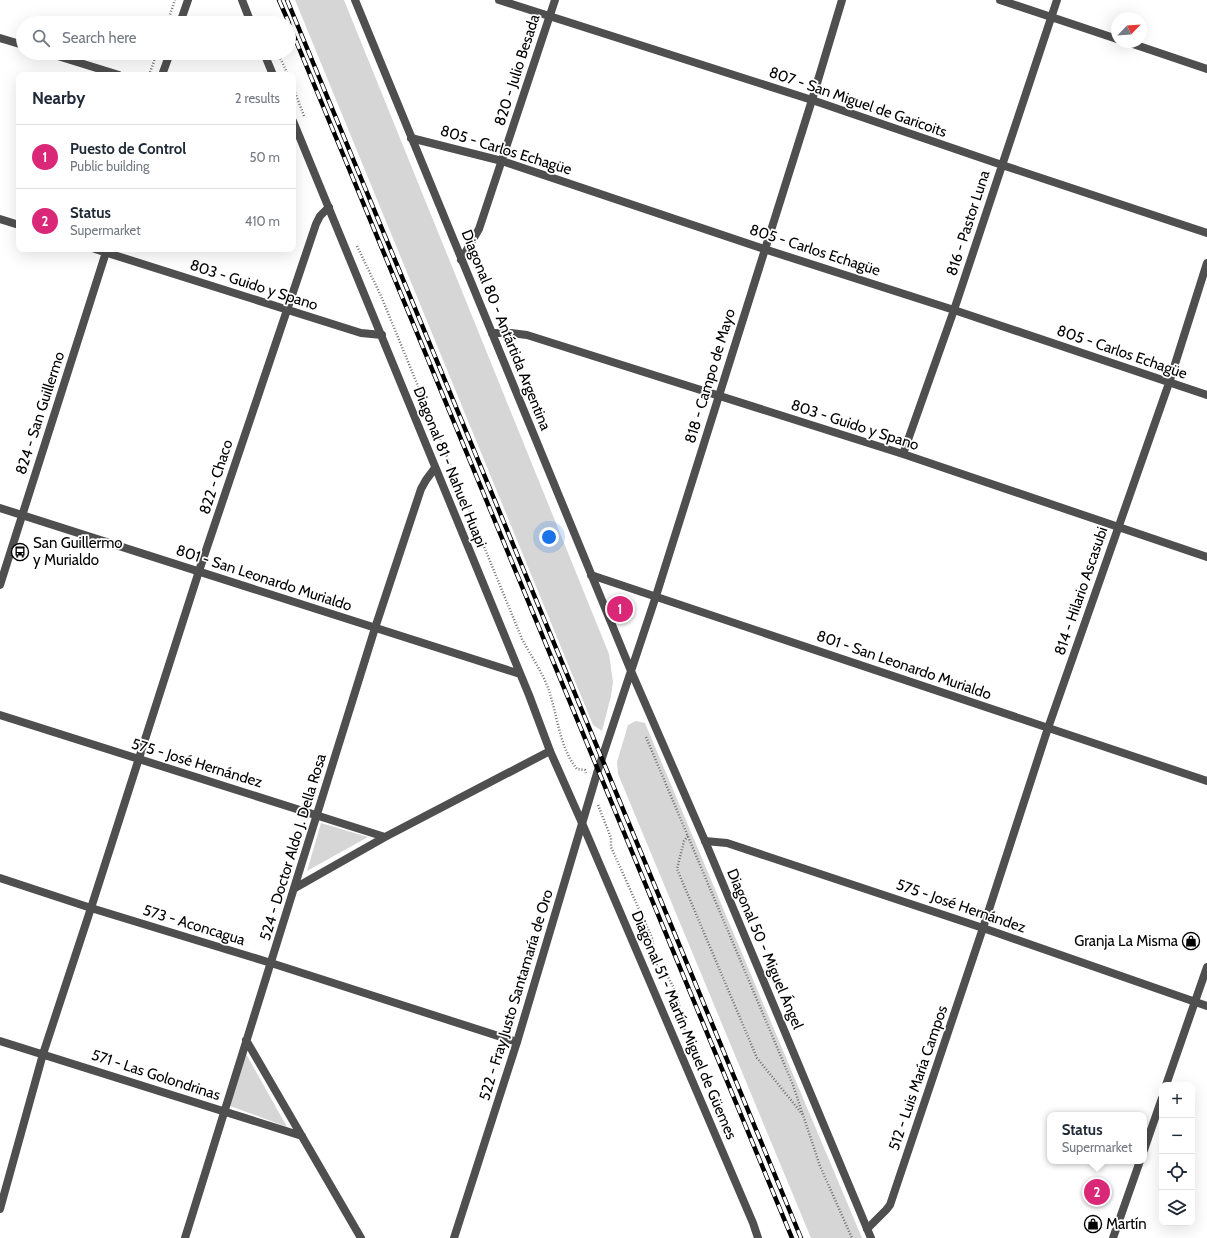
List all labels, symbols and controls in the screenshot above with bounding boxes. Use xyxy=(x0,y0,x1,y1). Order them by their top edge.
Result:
street label: 820 - Julio Besada xyxy=(491,11,544,128)
north arrow xyxy=(1111,12,1147,48)
search box xyxy=(16,16,296,60)
icon: search xyxy=(30,27,52,49)
text: Search here xyxy=(62,29,137,47)
street label: 807 - San Miguel de Garicoits xyxy=(767,63,949,141)
text: Nearby xyxy=(32,88,85,108)
text: 2 results xyxy=(235,90,280,106)
street label: 805 - Carlos Echagüe xyxy=(438,121,574,179)
text: Puesto de Control xyxy=(70,140,186,158)
text: 1 xyxy=(43,149,47,165)
text: 50 m xyxy=(250,149,280,165)
text: Public building xyxy=(70,158,150,174)
street label: 816 - Pastor Luna xyxy=(943,167,994,278)
text: Status xyxy=(70,204,111,222)
text: 2 xyxy=(42,213,48,229)
text: 410 m xyxy=(245,213,280,229)
street label: 805 - Carlos Echagüe xyxy=(747,220,883,280)
text: Supermarket xyxy=(70,222,141,238)
street label: Diagonal 80 - Antártida Argentina xyxy=(457,227,555,434)
street label: 803 - Guido y Spano xyxy=(188,256,320,314)
street label: 818 - Campo de Mayo xyxy=(681,307,739,445)
street label: 805 - Carlos Echagüe xyxy=(1055,321,1190,383)
street label: 824 - San Guillermo xyxy=(12,349,68,477)
street label: Diagonal 81 - Nahuel Huapi xyxy=(409,384,491,550)
street label: 803 - Guido y Spano xyxy=(789,396,921,454)
street label: 822 - Chaco xyxy=(195,437,237,517)
street label: 814 - Hilario Ascasubi xyxy=(1051,524,1111,658)
your location xyxy=(539,527,559,547)
place label: San Guillermo y Murialdo xyxy=(33,534,123,569)
street label: 801 - San Leonardo Murialdo xyxy=(174,541,354,615)
bus stop icon: San Guillermo y Murialdo xyxy=(10,542,30,562)
pin: 1 xyxy=(607,594,633,624)
street label: 801 - San Leonardo Murialdo xyxy=(814,627,994,703)
street label: 575 - José Hernández xyxy=(129,735,265,791)
street label: 524 - Doctor Aldo J. Della Rosa xyxy=(256,751,330,943)
street label: Diagonal 50 - Miguel Ángel xyxy=(723,866,808,1032)
street label: 575 - José Hernández xyxy=(894,875,1028,937)
street label: 522 - Fray Justo Santamaría de Oro xyxy=(475,887,557,1103)
street label: 573 - Aconcagua xyxy=(141,901,248,949)
street label: Diagonal 51 - Martín Miguel de Güemes xyxy=(628,908,740,1142)
shop icon: Granja La Misma xyxy=(1181,931,1201,951)
place label: Granja La Misma xyxy=(1074,932,1179,950)
street label: 512 - Luis María Campos xyxy=(885,1003,951,1153)
street label: 571 - Las Golondrinas xyxy=(89,1046,223,1104)
map controls xyxy=(1159,1082,1195,1226)
button: + xyxy=(1159,1082,1195,1118)
popup xyxy=(1047,1112,1147,1164)
button: − xyxy=(1159,1118,1195,1154)
text: Status xyxy=(1062,1121,1103,1139)
text: Supermarket xyxy=(1062,1139,1132,1155)
button: locate xyxy=(1159,1154,1195,1190)
pin: 2 xyxy=(1084,1177,1110,1207)
button: layers xyxy=(1159,1190,1195,1226)
shop icon: Martín xyxy=(1083,1214,1103,1234)
place label: Martín xyxy=(1106,1215,1147,1233)

